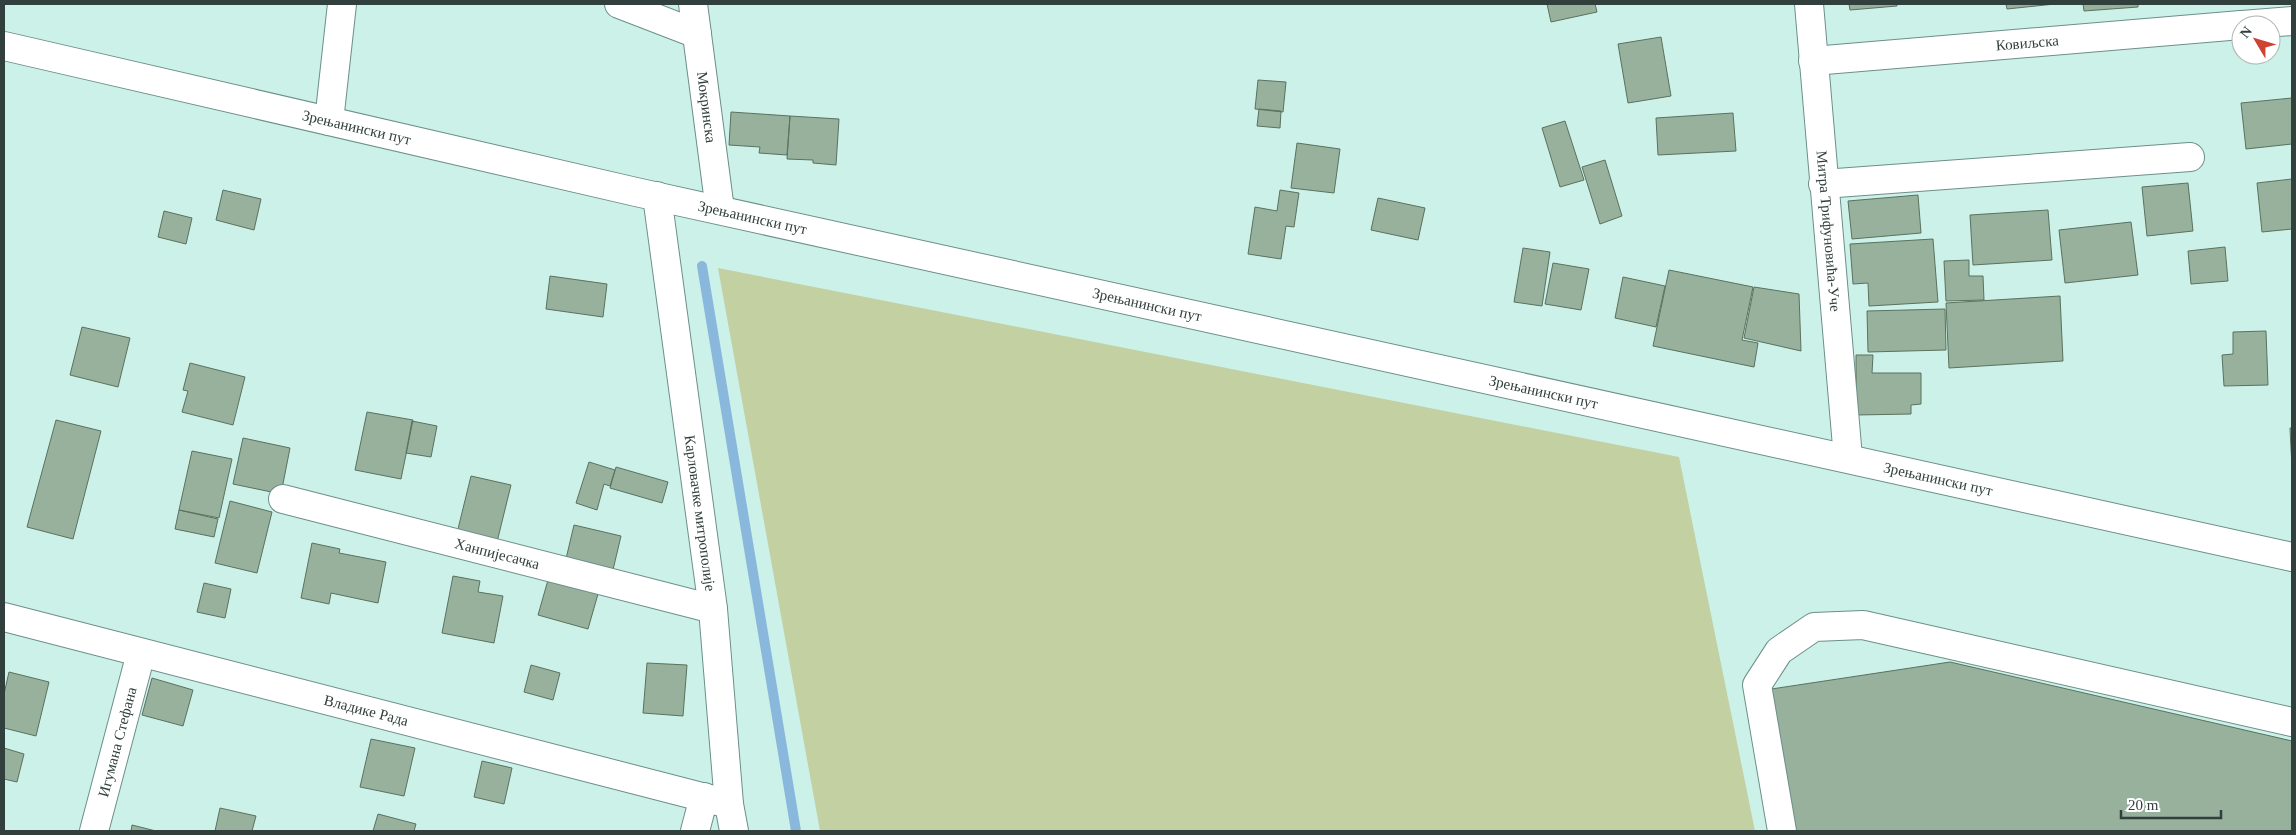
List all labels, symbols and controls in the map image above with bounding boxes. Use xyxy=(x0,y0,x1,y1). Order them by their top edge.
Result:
north arrow xyxy=(2231,15,2281,65)
text: N xyxy=(2237,24,2255,41)
street label: Ковиљска xyxy=(1995,32,2060,54)
street label: Мокринска xyxy=(694,71,719,144)
street label: Зрењанински пут xyxy=(301,107,413,148)
street label: Митра Трифуновића-Уче xyxy=(1814,150,1843,313)
street label: Зрењанински пут xyxy=(697,198,809,238)
street label: Зрењанински пут xyxy=(1091,285,1204,325)
street label: Зрењанински пут xyxy=(1488,372,1600,412)
street label: Карловачке митрополије xyxy=(681,434,719,593)
street label: Зрењанински пут xyxy=(1882,459,1995,499)
street label: Ханпијесачка xyxy=(453,535,542,572)
street label: Игумана Стефана xyxy=(95,685,140,799)
street label: Владике Рада xyxy=(322,692,410,729)
scale bar xyxy=(2121,788,2221,820)
text: 20 m xyxy=(2128,797,2159,813)

